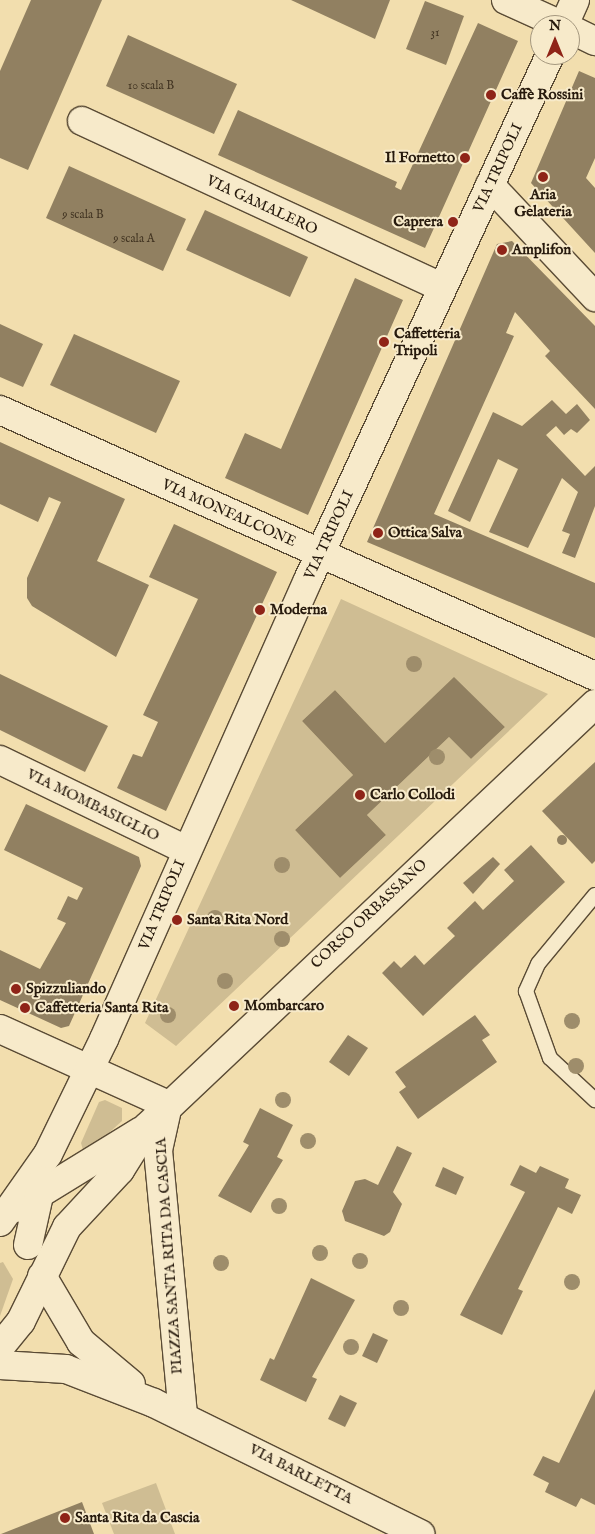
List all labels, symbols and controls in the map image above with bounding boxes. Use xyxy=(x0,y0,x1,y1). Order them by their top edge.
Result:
north arrow xyxy=(530,15,580,65)
text: N xyxy=(549,17,561,35)
house number: 31 xyxy=(431,26,439,40)
house number: 10 scala B xyxy=(128,79,174,93)
place label: Caffè Rossini xyxy=(501,86,583,104)
marker: Caffè Rossini xyxy=(485,89,497,101)
street label: VIA TRIPOLI xyxy=(469,121,527,215)
place label: Il Fornetto xyxy=(385,149,455,167)
marker: Il Fornetto xyxy=(459,152,471,164)
street label: VIA GAMALERO xyxy=(204,171,320,239)
marker: Aria Gelateria xyxy=(537,171,549,183)
place label: Aria Gelateria xyxy=(514,185,572,220)
house number: 9 scala B xyxy=(62,208,104,222)
place label: Caprera xyxy=(393,213,443,231)
marker: Caprera xyxy=(447,216,459,228)
house number: 9 scala A xyxy=(113,232,155,246)
place label: Amplifon xyxy=(512,241,571,259)
marker: Amplifon xyxy=(496,244,508,256)
place label: Caffetteria Tripoli xyxy=(394,324,460,359)
marker: Caffetteria Tripoli xyxy=(378,336,390,348)
street label: VIA MONFALCONE xyxy=(159,475,299,551)
street label: VIA TRIPOLI xyxy=(300,488,358,582)
place label: Ottica Salva xyxy=(388,524,462,542)
marker: Ottica Salva xyxy=(372,527,384,539)
place label: Moderna xyxy=(270,601,327,619)
marker: Moderna xyxy=(254,604,266,616)
street label: VIA MOMBASIGLIO xyxy=(24,765,162,845)
place label: Carlo Collodi xyxy=(370,786,455,804)
marker: Carlo Collodi xyxy=(354,789,366,801)
street label: CORSO ORBASSANO xyxy=(307,856,431,972)
street label: VIA TRIPOLI xyxy=(135,857,189,953)
place label: Santa Rita Nord xyxy=(187,911,288,929)
marker: Santa Rita Nord xyxy=(171,914,183,926)
place label: Spizzuliando xyxy=(26,980,106,998)
marker: Spizzuliando xyxy=(10,983,22,995)
place label: Mombarcaro xyxy=(244,997,324,1015)
place label: Caffetteria Santa Rita xyxy=(35,999,168,1017)
marker: Mombarcaro xyxy=(228,1000,240,1012)
marker: Caffetteria Santa Rita xyxy=(19,1002,31,1014)
street label: PIAZZA SANTA RITA DA CASCIA xyxy=(152,1137,186,1375)
street label: VIA BARLETTA xyxy=(246,1440,356,1508)
place label: Santa Rita da Cascia xyxy=(75,1509,199,1527)
marker: Santa Rita da Cascia xyxy=(59,1512,71,1524)

